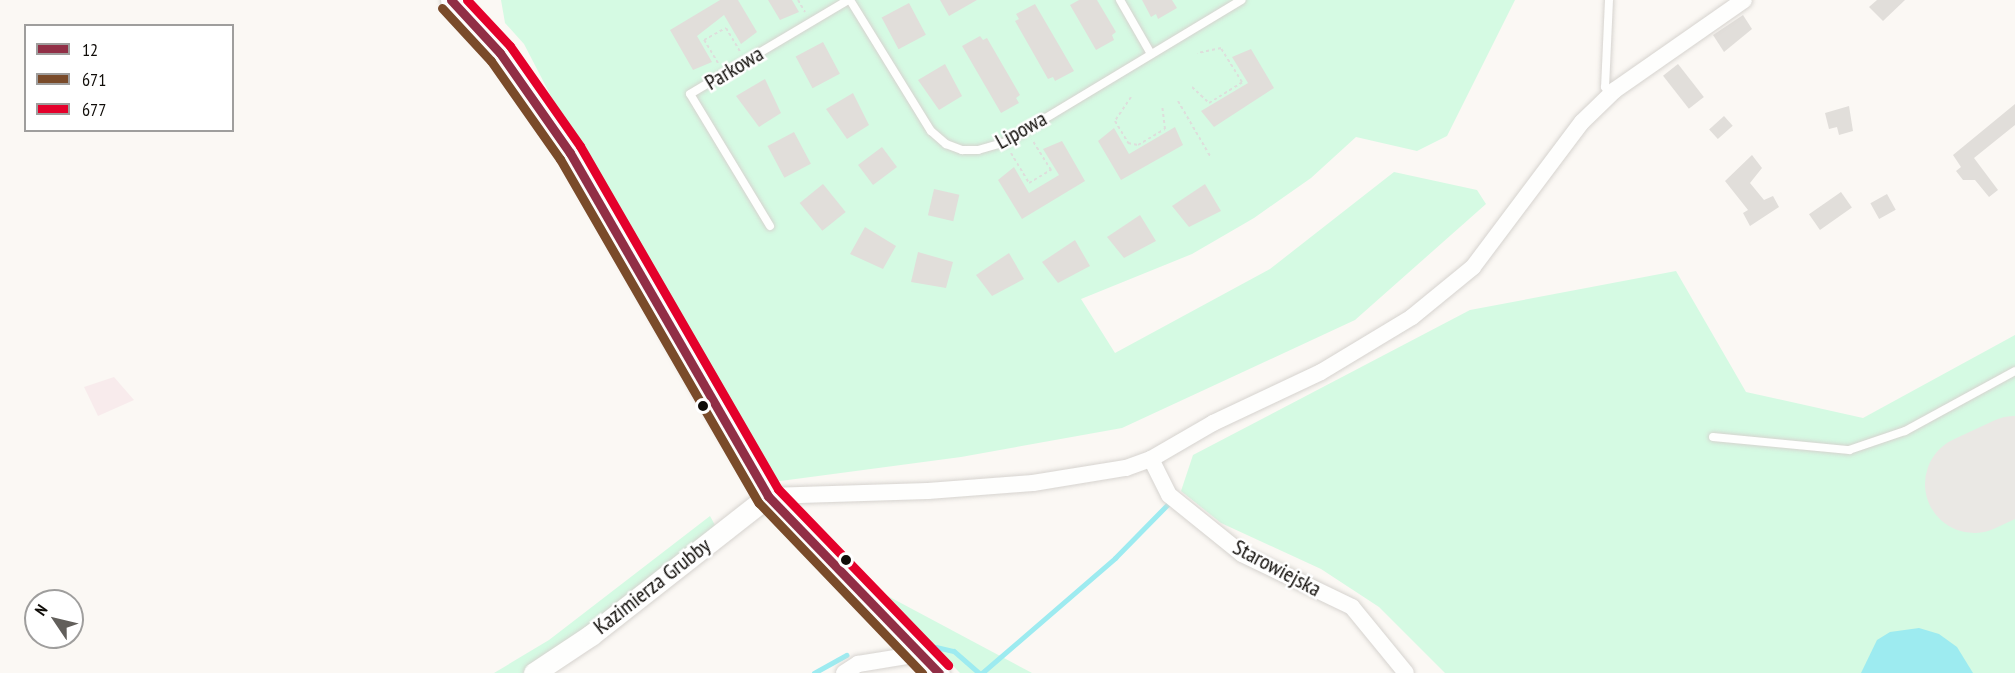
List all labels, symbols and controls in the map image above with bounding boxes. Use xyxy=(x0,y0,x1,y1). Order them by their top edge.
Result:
legend xyxy=(24,24,234,132)
text: 12 xyxy=(82,38,98,61)
street label: Parkowa xyxy=(700,40,768,96)
text: 671 xyxy=(82,68,106,91)
text: 677 xyxy=(82,98,106,121)
street label: Lipowa xyxy=(991,105,1051,155)
unlabelled marker xyxy=(697,400,709,412)
street label: Kazimierza Grubby xyxy=(588,532,716,640)
street label: Starowiejska xyxy=(1228,534,1326,602)
unlabelled marker xyxy=(840,554,852,566)
north arrow xyxy=(24,589,84,649)
text: N xyxy=(30,601,52,619)

